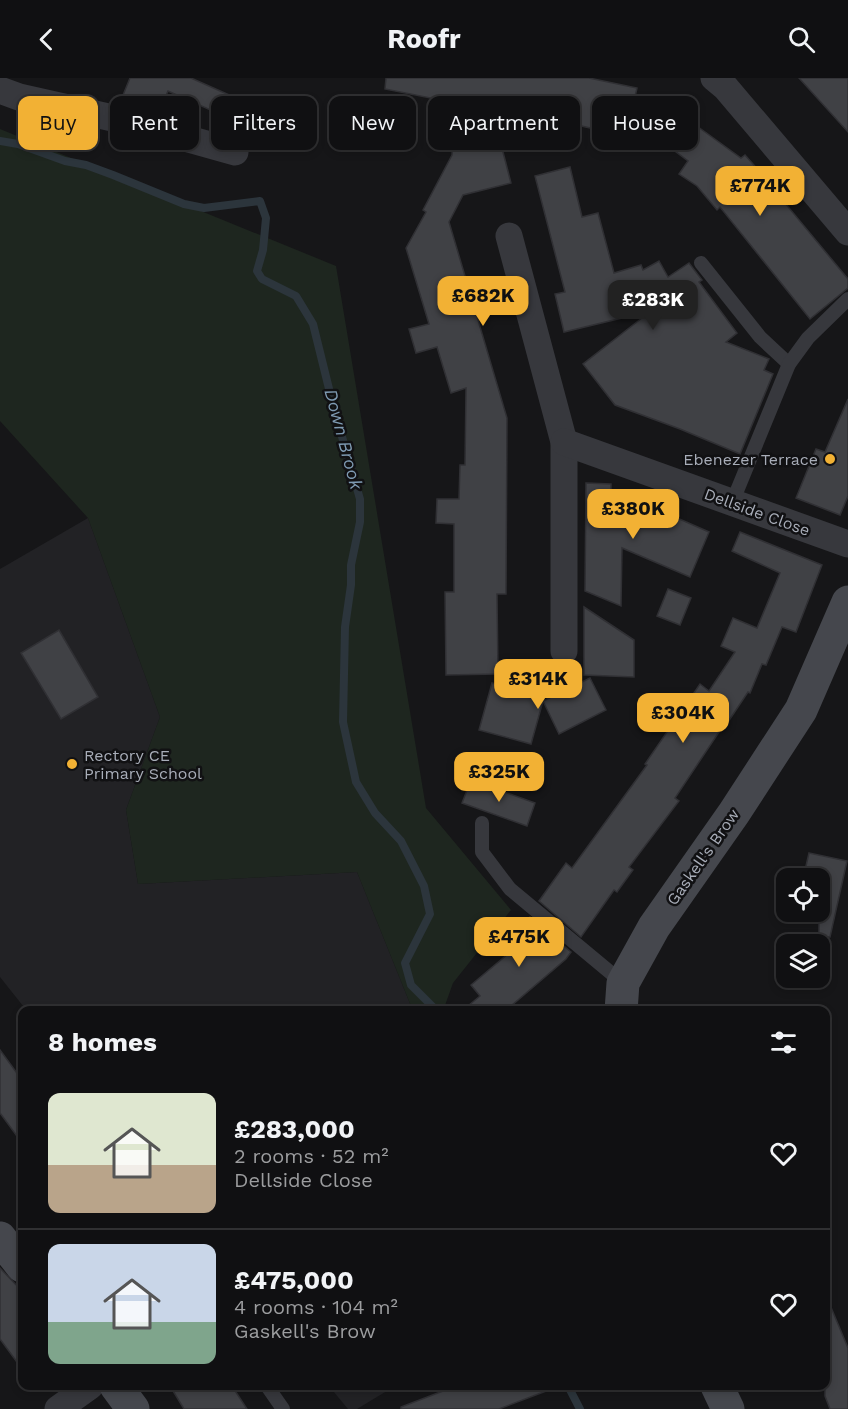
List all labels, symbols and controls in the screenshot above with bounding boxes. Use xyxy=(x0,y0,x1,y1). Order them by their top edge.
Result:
icon: back xyxy=(30,23,63,56)
text: Roofr xyxy=(387,23,461,55)
icon: search xyxy=(785,23,818,56)
chip: Buy xyxy=(18,96,98,150)
chip: Rent xyxy=(110,96,199,150)
chip: Filters xyxy=(211,96,317,150)
chip: New xyxy=(329,96,416,150)
chip: Apartment xyxy=(428,96,580,150)
chip: House xyxy=(592,96,698,150)
pin: £774K xyxy=(718,166,802,217)
text: £774K xyxy=(729,173,791,197)
pin: £682K xyxy=(441,276,525,327)
pin: £283K xyxy=(611,280,695,331)
text: £682K xyxy=(451,283,515,307)
text: £283K xyxy=(622,287,684,311)
water label: Down Brook xyxy=(320,386,368,493)
place label: Ebenezer Terrace xyxy=(683,450,818,469)
marker: Ebenezer Terrace xyxy=(823,452,837,466)
street label: Dellside Close xyxy=(702,484,812,540)
pin: £380K xyxy=(591,489,675,540)
text: £380K xyxy=(601,496,665,520)
pin: £314K xyxy=(496,659,580,710)
text: £314K xyxy=(508,666,568,690)
pin: £304K xyxy=(641,693,725,744)
text: £304K xyxy=(651,700,715,724)
place label: Rectory CE Primary School xyxy=(84,746,202,783)
pin: £325K xyxy=(457,752,541,803)
marker: Rectory CE Primary School xyxy=(65,757,79,771)
text: £325K xyxy=(468,759,530,783)
street label: Gaskell's Brow xyxy=(663,805,743,909)
map controls xyxy=(776,868,830,988)
button: locate xyxy=(776,868,830,922)
pin: £475K xyxy=(477,917,561,968)
text: £475K xyxy=(488,924,550,948)
button: layers xyxy=(776,934,830,988)
icon: filters xyxy=(767,1026,800,1059)
text: 8 homes xyxy=(48,1027,157,1057)
text: £283,000 xyxy=(234,1114,355,1144)
icon: home xyxy=(96,1117,168,1189)
icon: heart xyxy=(767,1137,800,1170)
text: 2 rooms · 52 m² xyxy=(234,1144,389,1168)
text: Dellside Close xyxy=(234,1168,373,1192)
text: £475,000 xyxy=(234,1265,354,1295)
icon: home xyxy=(96,1268,168,1340)
icon: heart xyxy=(767,1288,800,1321)
text: 4 rooms · 104 m² xyxy=(234,1295,398,1319)
text: Gaskell's Brow xyxy=(234,1319,376,1343)

